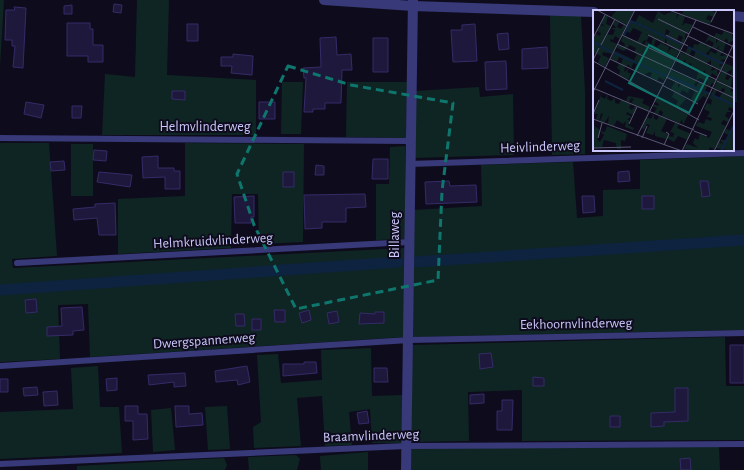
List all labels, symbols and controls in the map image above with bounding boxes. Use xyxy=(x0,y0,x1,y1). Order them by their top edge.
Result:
inset map xyxy=(593,10,734,151)
street label: Helmvlinderweg xyxy=(160,120,251,134)
street label: Heivlinderweg xyxy=(500,139,580,155)
street label: Billaweg xyxy=(388,212,402,258)
street label: Helmkruidvlinderweg xyxy=(153,231,273,251)
street label: Eekhoornvlinderweg xyxy=(520,316,632,332)
street label: Dwergspannerweg xyxy=(152,330,256,352)
street label: Braamvlinderweg xyxy=(323,427,420,445)

